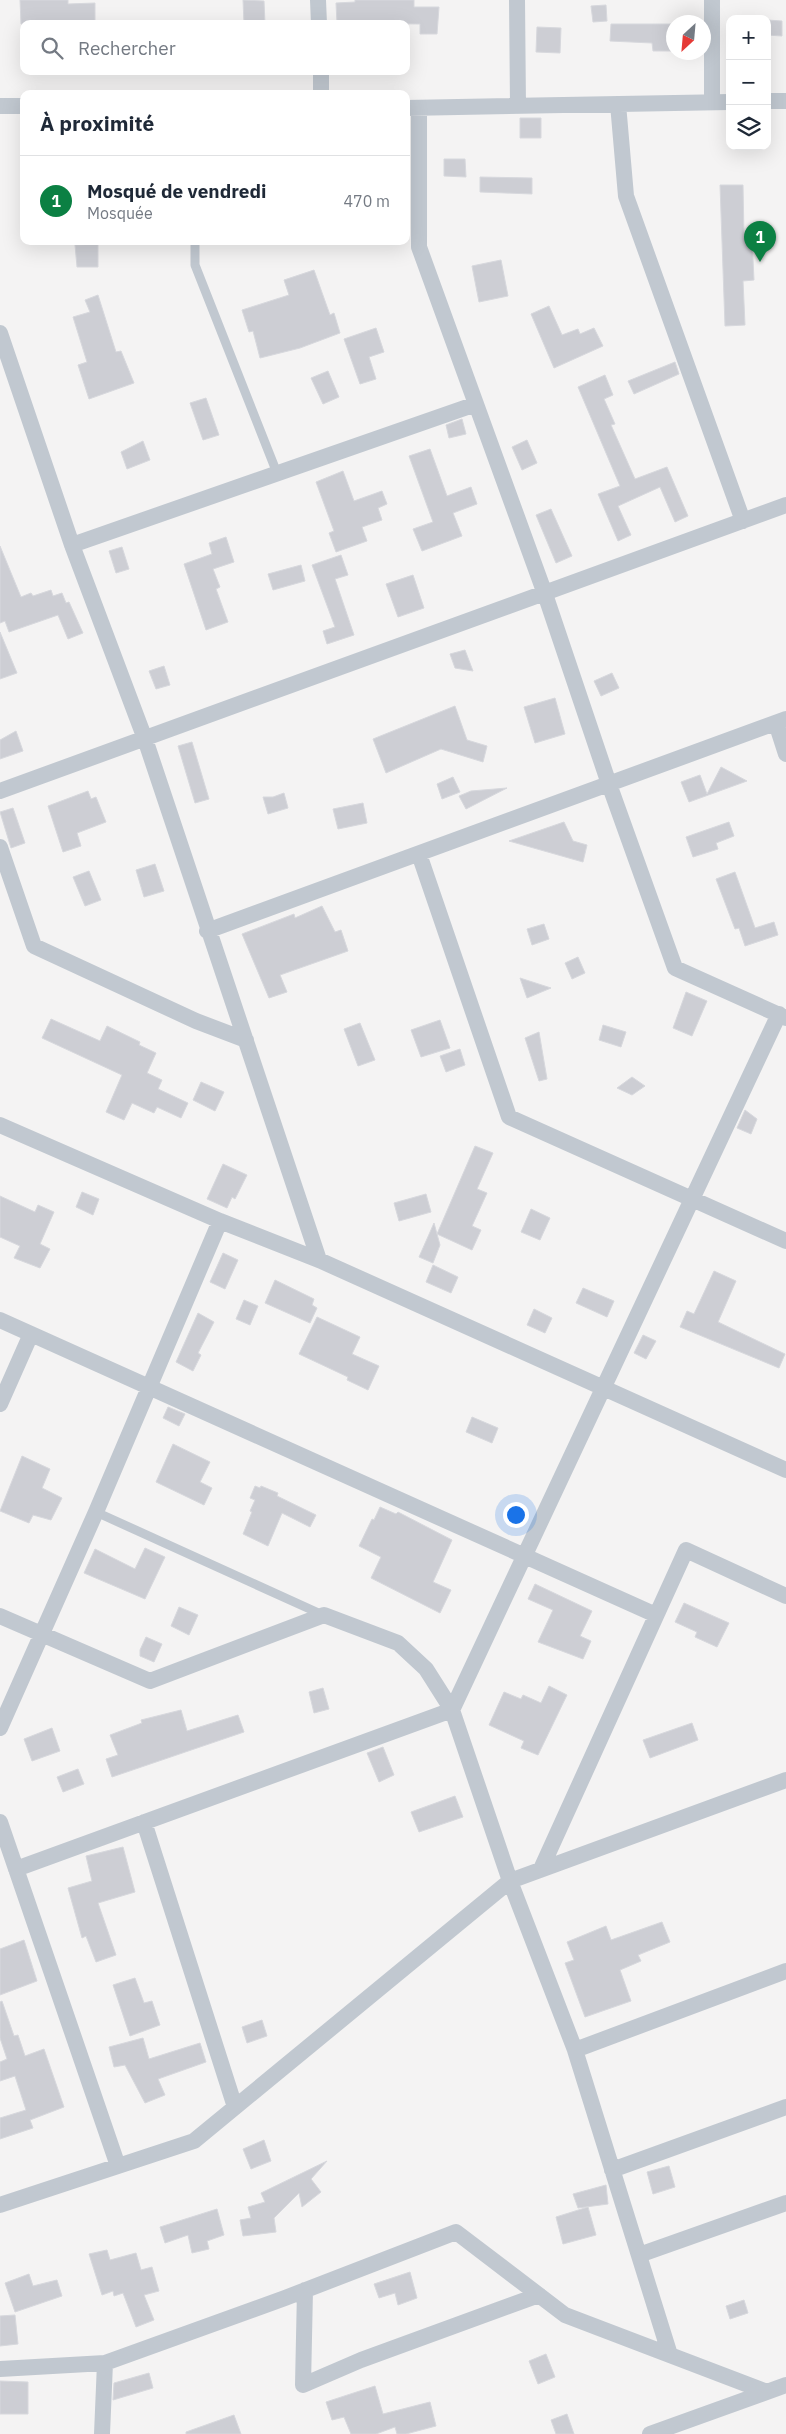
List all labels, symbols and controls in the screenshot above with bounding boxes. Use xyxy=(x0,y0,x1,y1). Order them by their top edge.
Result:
north arrow xyxy=(666,15,711,60)
map controls xyxy=(726,15,771,150)
button: + xyxy=(726,15,771,60)
search box xyxy=(20,20,410,75)
icon: search xyxy=(38,34,66,62)
text: Rechercher xyxy=(78,36,176,60)
button: − xyxy=(726,60,771,105)
button: layers xyxy=(726,105,771,150)
text: À proximité xyxy=(40,109,154,137)
text: Mosqué de vendredi xyxy=(87,179,266,203)
text: 1 xyxy=(51,191,61,211)
text: 470 m xyxy=(343,191,390,211)
text: Mosquée xyxy=(87,203,153,223)
pin: 1 xyxy=(744,221,776,262)
your location xyxy=(503,1502,529,1528)

